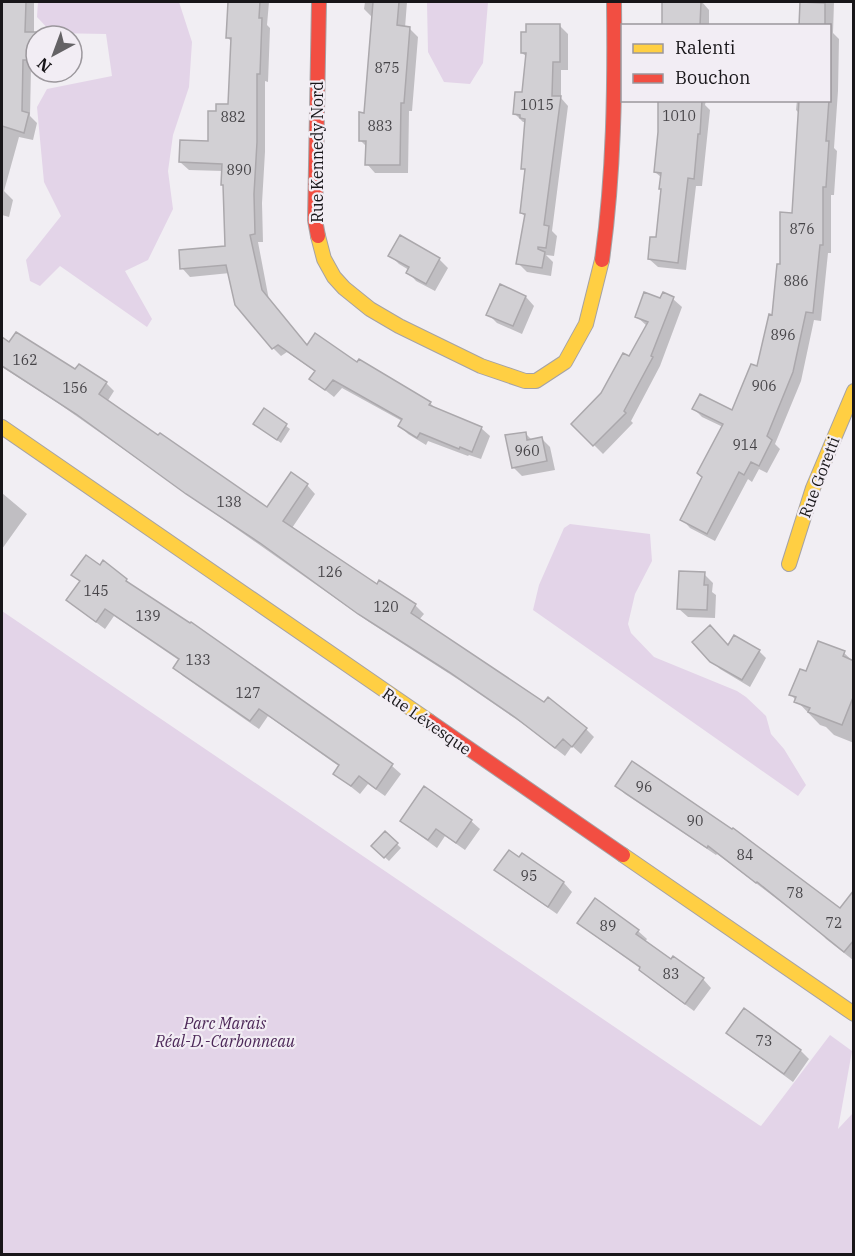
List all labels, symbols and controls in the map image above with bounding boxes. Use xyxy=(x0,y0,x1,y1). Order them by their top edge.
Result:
north arrow xyxy=(24,24,84,84)
legend xyxy=(621,24,831,102)
text: Ralenti xyxy=(675,36,736,59)
text: N xyxy=(33,54,55,77)
house number: 875 xyxy=(374,59,400,77)
text: Bouchon xyxy=(675,66,751,89)
street label: Rue Kennedy Nord xyxy=(307,81,327,223)
house number: 1015 xyxy=(520,96,554,114)
house number: 1010 xyxy=(662,107,696,125)
house number: 882 xyxy=(220,108,246,126)
house number: 883 xyxy=(367,117,393,135)
house number: 890 xyxy=(226,161,252,179)
house number: 876 xyxy=(789,220,815,238)
house number: 886 xyxy=(783,272,809,290)
house number: 896 xyxy=(770,326,796,344)
house number: 162 xyxy=(12,351,38,369)
house number: 906 xyxy=(751,377,777,395)
house number: 156 xyxy=(62,379,88,397)
street label: Rue Goretti xyxy=(794,434,844,520)
house number: 914 xyxy=(732,436,758,454)
house number: 960 xyxy=(514,442,540,460)
house number: 138 xyxy=(216,493,242,511)
house number: 126 xyxy=(317,563,343,581)
house number: 145 xyxy=(83,582,109,600)
house number: 120 xyxy=(373,598,399,616)
house number: 139 xyxy=(135,607,161,625)
house number: 133 xyxy=(185,651,211,669)
street label: Rue Lévesque xyxy=(379,683,475,759)
house number: 127 xyxy=(235,684,261,702)
house number: 96 xyxy=(636,778,652,796)
house number: 90 xyxy=(687,812,703,830)
house number: 84 xyxy=(737,846,753,864)
house number: 95 xyxy=(521,867,537,885)
house number: 78 xyxy=(787,884,803,902)
house number: 72 xyxy=(826,914,842,932)
house number: 89 xyxy=(600,917,616,935)
house number: 83 xyxy=(663,965,679,983)
park label: Parc Marais Réal-D.-Carbonneau xyxy=(154,1013,295,1051)
house number: 73 xyxy=(756,1032,772,1050)

